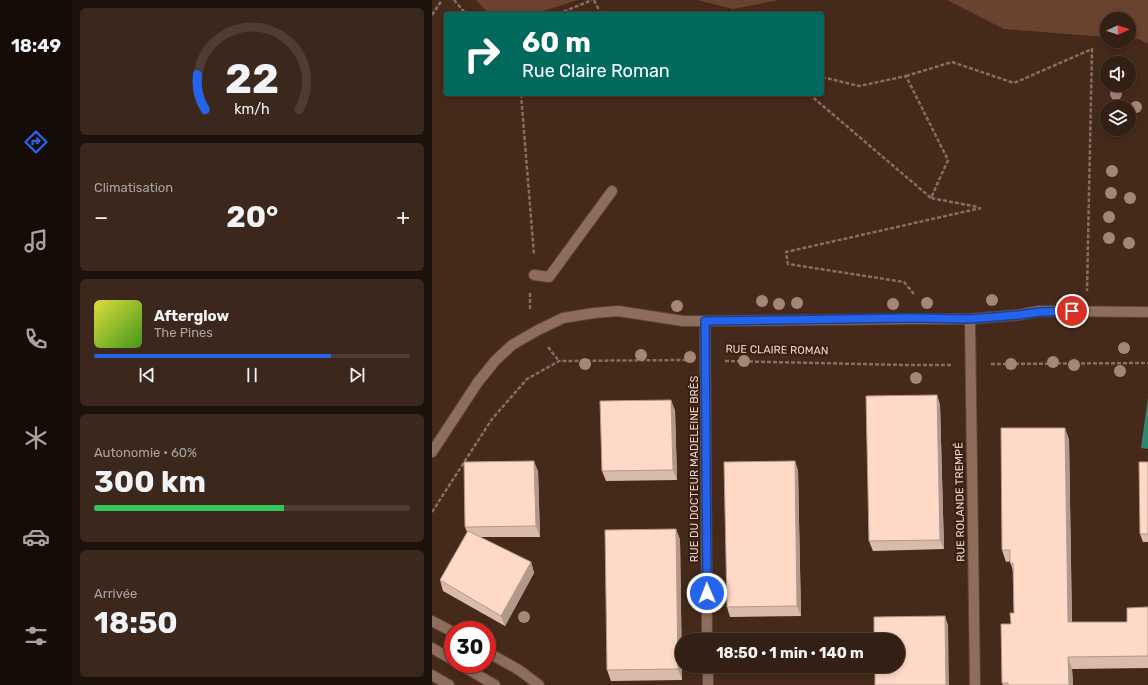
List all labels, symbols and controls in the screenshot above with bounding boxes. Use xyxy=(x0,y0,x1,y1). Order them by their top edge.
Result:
north arrow xyxy=(1100,12,1136,48)
map controls xyxy=(1100,12,1136,136)
text: 60 m xyxy=(522,26,591,59)
icon: right xyxy=(456,28,508,80)
text: 18:49 xyxy=(11,35,61,57)
text: 22 xyxy=(225,54,279,103)
button: sound xyxy=(1100,56,1136,92)
text: Rue Claire Roman xyxy=(522,60,670,82)
text: km/h xyxy=(234,100,270,117)
button: layers xyxy=(1100,100,1136,136)
icon: directions xyxy=(22,128,50,156)
text: Climatisation xyxy=(94,180,173,195)
text: 20° xyxy=(226,199,278,235)
text: − xyxy=(94,204,108,231)
text: + xyxy=(396,204,410,231)
icon: music xyxy=(22,227,50,255)
pin xyxy=(1055,294,1089,328)
icon: arrive xyxy=(1061,300,1083,322)
text: Afterglow xyxy=(154,307,229,325)
icon: phone xyxy=(22,325,50,353)
text: The Pines xyxy=(154,325,213,340)
street label: RUE CLAIRE ROMAN xyxy=(725,343,829,357)
icon: previous xyxy=(136,364,158,386)
icon: pause xyxy=(241,364,263,386)
icon: next xyxy=(346,364,368,386)
street label: RUE DU DOCTEUR MADELEINE BRÈS xyxy=(688,376,701,562)
icon: climate xyxy=(22,424,50,452)
street label: RUE ROLANDE TREMPÉ xyxy=(952,442,968,562)
text: Autonomie · 60% xyxy=(94,445,197,460)
text: 300 km xyxy=(94,464,206,500)
icon: car xyxy=(22,523,50,551)
position arrow xyxy=(686,572,728,614)
text: Arrivée xyxy=(94,586,137,601)
text: 18:50 xyxy=(94,605,178,641)
speed limit sign: 30 xyxy=(444,621,496,673)
icon: filters xyxy=(22,622,50,650)
text: 18:50 · 1 min · 140 m xyxy=(716,644,864,662)

